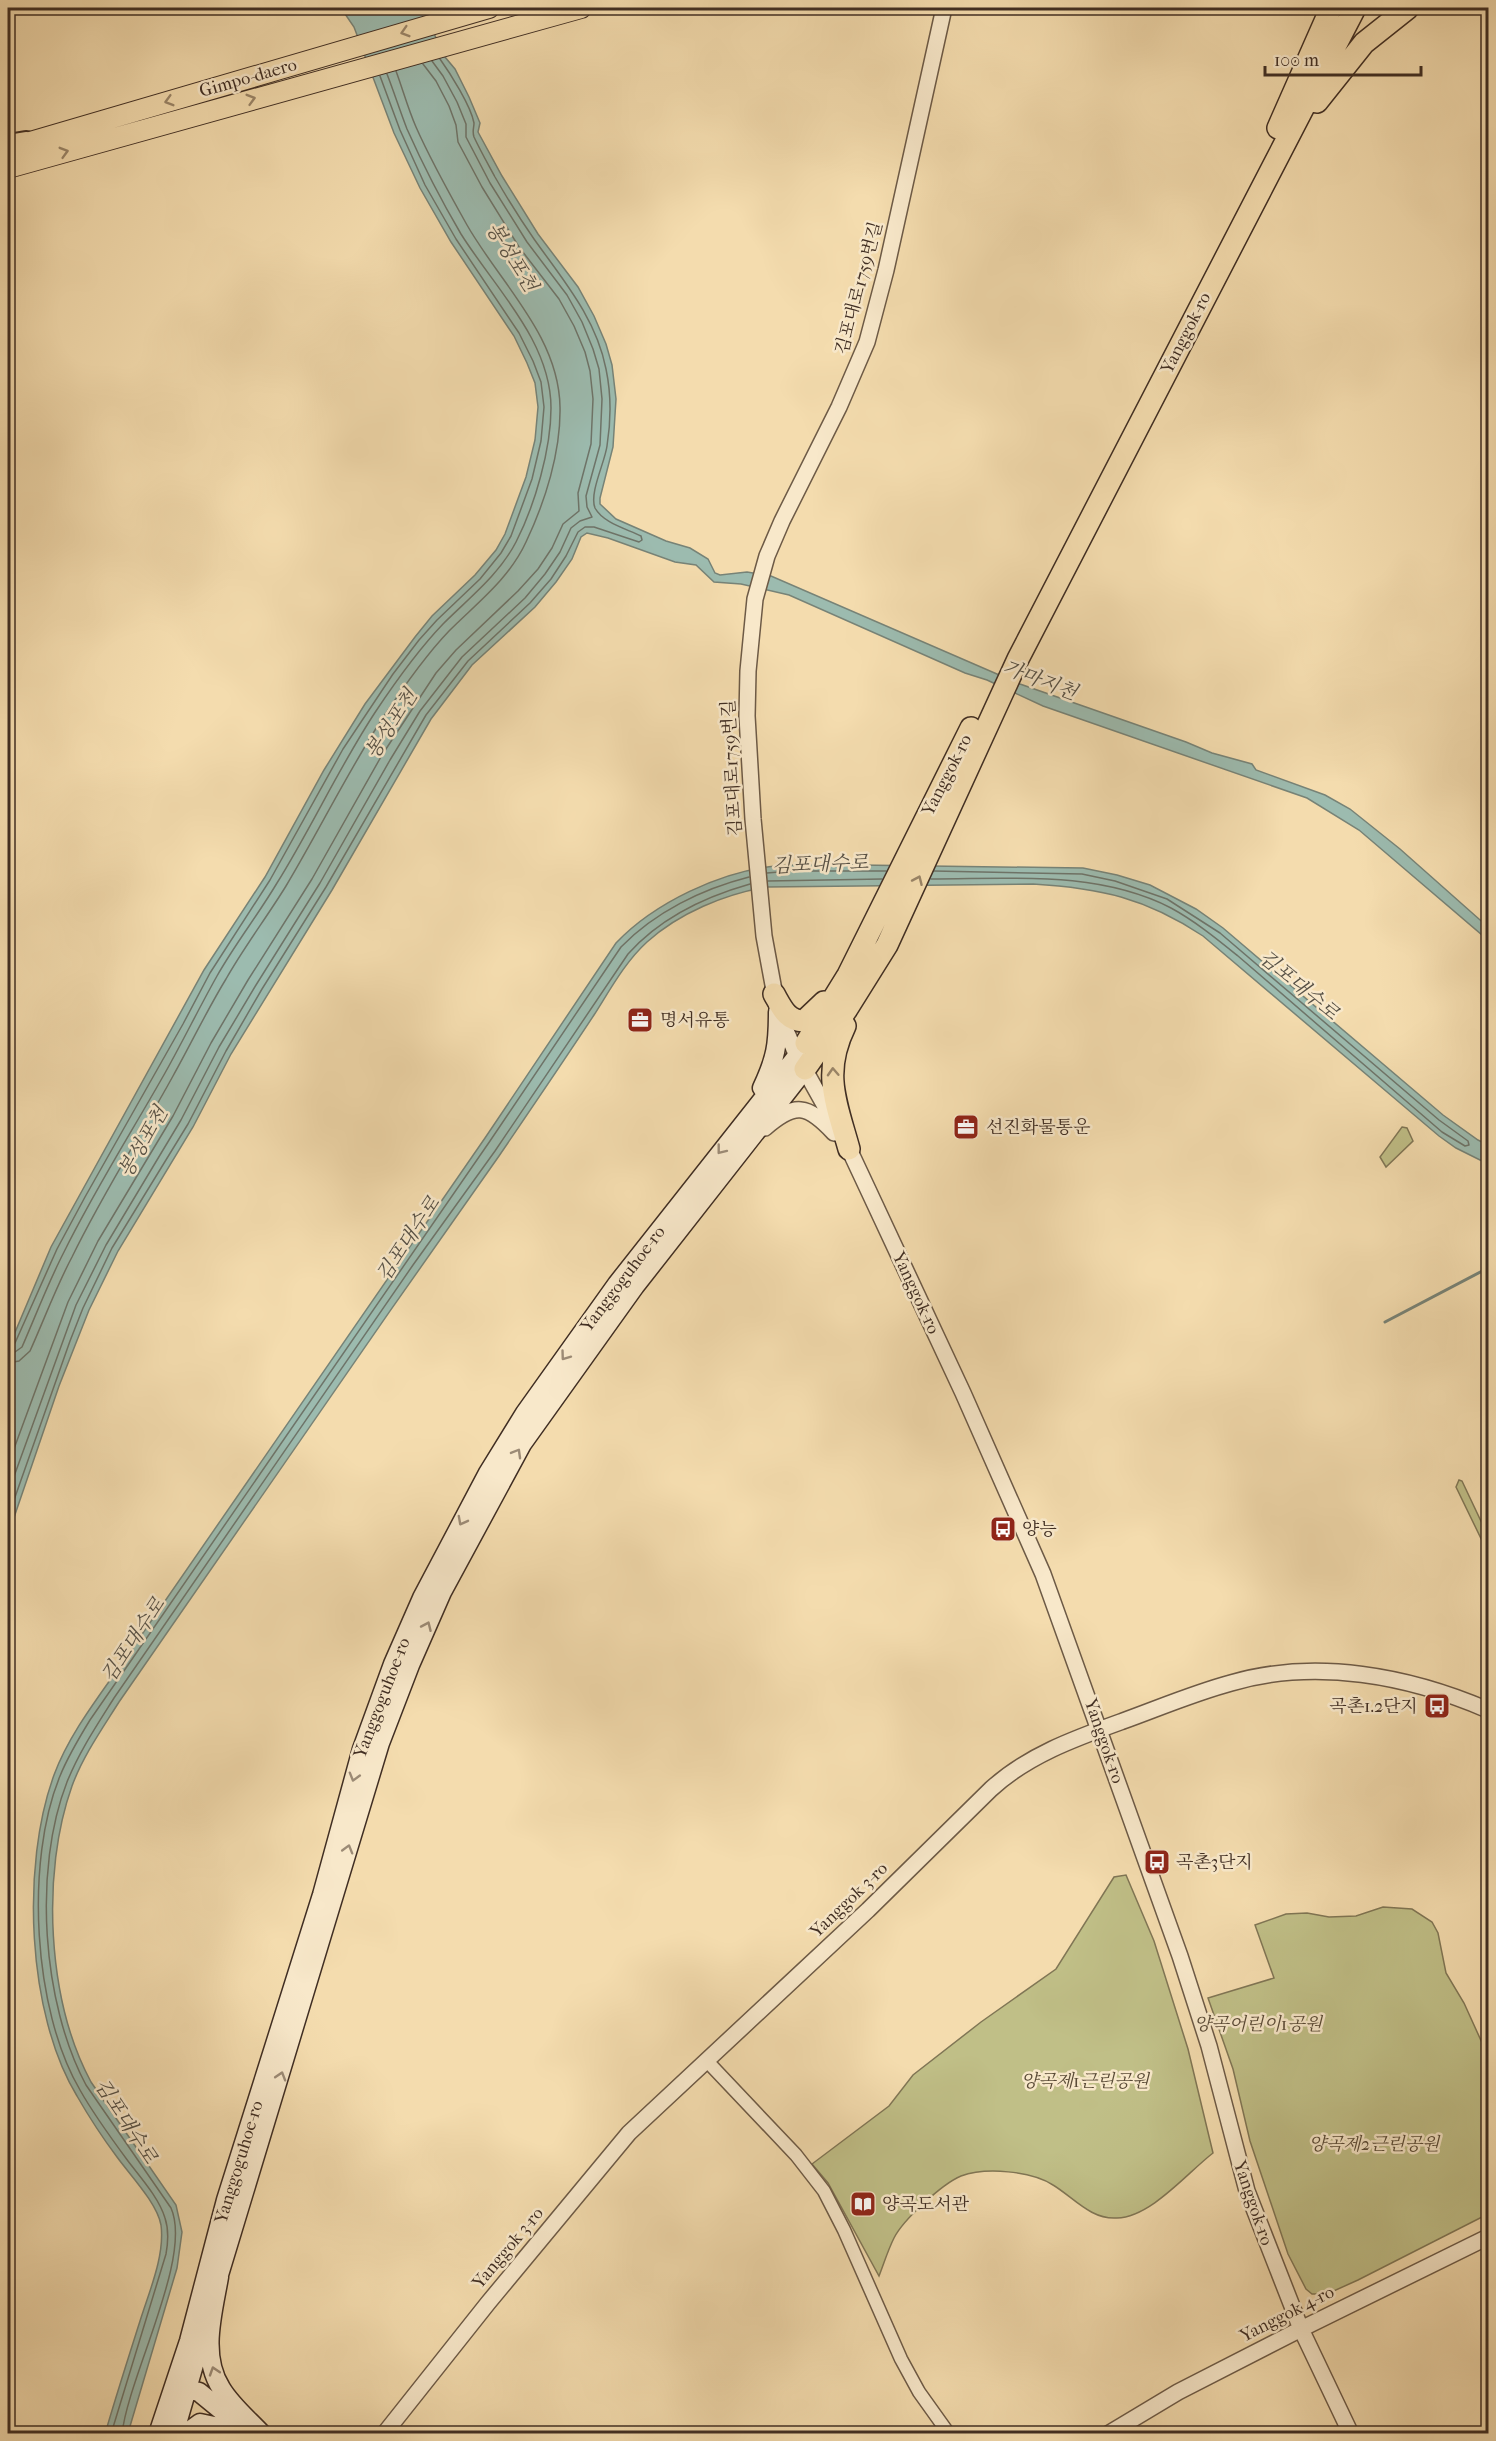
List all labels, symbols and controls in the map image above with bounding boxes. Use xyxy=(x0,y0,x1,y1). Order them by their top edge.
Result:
one-way arrow xyxy=(400,25,411,37)
scale bar xyxy=(1265,39,1421,77)
text: 100 m xyxy=(1274,50,1319,71)
street label: Gimpo-daero xyxy=(197,54,299,102)
one-way arrow xyxy=(164,94,174,107)
one-way arrow xyxy=(245,94,256,106)
one-way arrow xyxy=(58,147,69,159)
water label: 봉성포천 xyxy=(482,218,543,297)
street label: 김포대로1759번길 xyxy=(831,219,887,357)
street label: Yanggok-ro xyxy=(1156,289,1215,378)
water label: 가마지천 xyxy=(1000,655,1082,705)
water label: 봉성포천 xyxy=(360,684,423,763)
street label: 김포대로1759번길 xyxy=(718,699,746,837)
street label: Yanggok-ro xyxy=(917,731,976,820)
water label: 김포대수로 xyxy=(771,851,869,877)
one-way arrow xyxy=(911,875,923,886)
water label: 김포대수로 xyxy=(1255,945,1344,1025)
office icon: 명서유통 xyxy=(625,1005,655,1035)
place label: 명서유통 xyxy=(660,1010,730,1031)
one-way arrow xyxy=(826,1067,839,1076)
water label: 봉성포천 xyxy=(114,1101,173,1181)
office icon: 선진화물통운 xyxy=(951,1112,981,1142)
place label: 선진화물통운 xyxy=(986,1117,1091,1138)
one-way arrow xyxy=(718,1144,729,1155)
water label: 김포대수로 xyxy=(371,1192,445,1285)
street label: Yanggoguhoe-ro xyxy=(576,1222,670,1337)
street label: Yanggok-ro xyxy=(887,1248,944,1337)
one-way arrow xyxy=(561,1349,572,1360)
one-way arrow xyxy=(510,1448,521,1459)
bus stop icon: 양능 xyxy=(988,1514,1018,1544)
one-way arrow xyxy=(458,1515,469,1525)
place label: 양능 xyxy=(1022,1519,1057,1540)
water label: 김포대수로 xyxy=(96,1593,170,1686)
one-way arrow xyxy=(420,1621,432,1632)
street label: Yanggoguhoe-ro xyxy=(349,1635,415,1762)
bus stop icon: 곡촌1.2단지 xyxy=(1422,1691,1452,1721)
street label: Yanggok-ro xyxy=(1079,1695,1128,1786)
place label: 곡촌1.2단지 xyxy=(1329,1696,1418,1717)
one-way arrow xyxy=(349,1771,361,1782)
one-way arrow xyxy=(341,1844,353,1854)
bus stop icon: 곡촌3단지 xyxy=(1142,1847,1172,1877)
place label: 곡촌3단지 xyxy=(1176,1852,1253,1873)
street label: Yanggok 3-ro xyxy=(805,1858,892,1943)
park label: 양곡어린이1공원 xyxy=(1194,2014,1324,2035)
one-way arrow xyxy=(274,2071,286,2082)
park label: 양곡제1근린공원 xyxy=(1021,2071,1151,2092)
water label: 김포대수로 xyxy=(90,2074,162,2168)
street label: Yanggoguhoe-ro xyxy=(210,2098,268,2227)
park label: 양곡제2근린공원 xyxy=(1309,2134,1441,2155)
street label: Yanggok-ro xyxy=(1228,2157,1277,2248)
library icon: 양곡도서관 xyxy=(848,2189,878,2219)
place label: 양곡도서관 xyxy=(882,2194,970,2215)
street label: Yanggok 3-ro xyxy=(467,2203,548,2294)
street label: Yanggok 4-ro xyxy=(1236,2281,1338,2347)
one-way arrow xyxy=(209,2366,221,2377)

